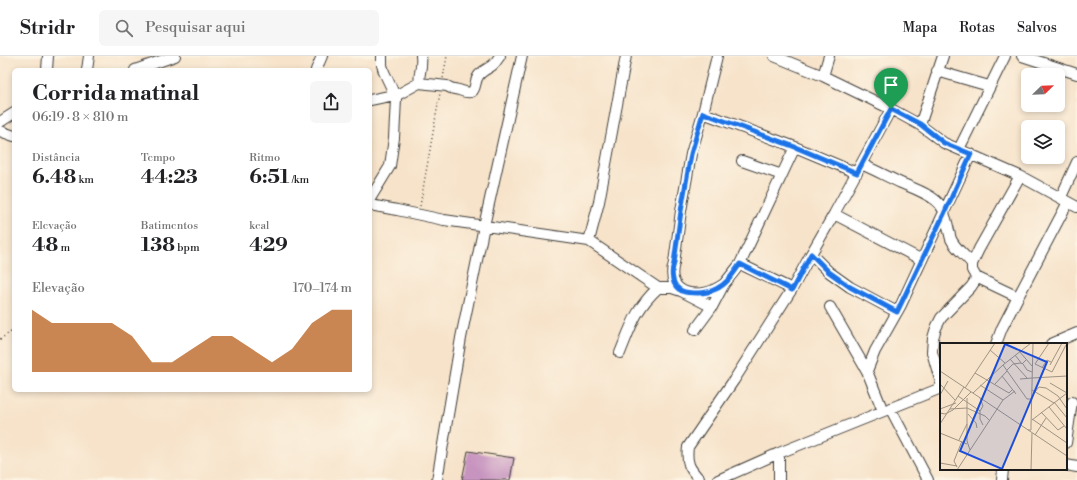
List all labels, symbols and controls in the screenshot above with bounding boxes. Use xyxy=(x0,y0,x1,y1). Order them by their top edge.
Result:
search box xyxy=(99,10,379,46)
text: Stridr xyxy=(20,16,75,40)
icon: search xyxy=(113,17,135,39)
text: Pesquisar aqui xyxy=(145,18,246,37)
text: Mapa xyxy=(903,19,937,37)
text: Rotas xyxy=(959,19,995,37)
text: Salvos xyxy=(1017,19,1057,37)
pin xyxy=(874,68,908,109)
north arrow xyxy=(1021,68,1065,112)
map controls xyxy=(1021,68,1065,164)
icon: arrive xyxy=(880,74,902,96)
text: Corrida matinal xyxy=(32,80,199,107)
button: share xyxy=(310,81,352,123)
text: 06:19 · 8 × 810 m xyxy=(32,109,128,125)
button: layers xyxy=(1021,120,1065,164)
text: Distância xyxy=(32,151,80,165)
text: Tempo xyxy=(141,151,175,165)
text: Ritmo xyxy=(249,151,280,165)
text: 6.48 xyxy=(32,165,76,190)
text: 44:23 xyxy=(141,165,198,190)
text: 6:51 xyxy=(249,165,289,190)
text: km xyxy=(76,173,94,187)
text: /km xyxy=(289,173,309,187)
text: Elevação xyxy=(32,219,77,233)
text: Batimentos xyxy=(141,219,198,233)
text: kcal xyxy=(249,219,269,233)
text: 48 xyxy=(32,233,58,258)
text: 138 xyxy=(141,233,175,258)
text: 429 xyxy=(249,233,288,258)
text: m xyxy=(58,241,70,255)
text: bpm xyxy=(175,241,200,255)
text: Elevação xyxy=(32,280,85,296)
text: 170–174 m xyxy=(293,280,352,296)
inset map xyxy=(940,343,1067,470)

